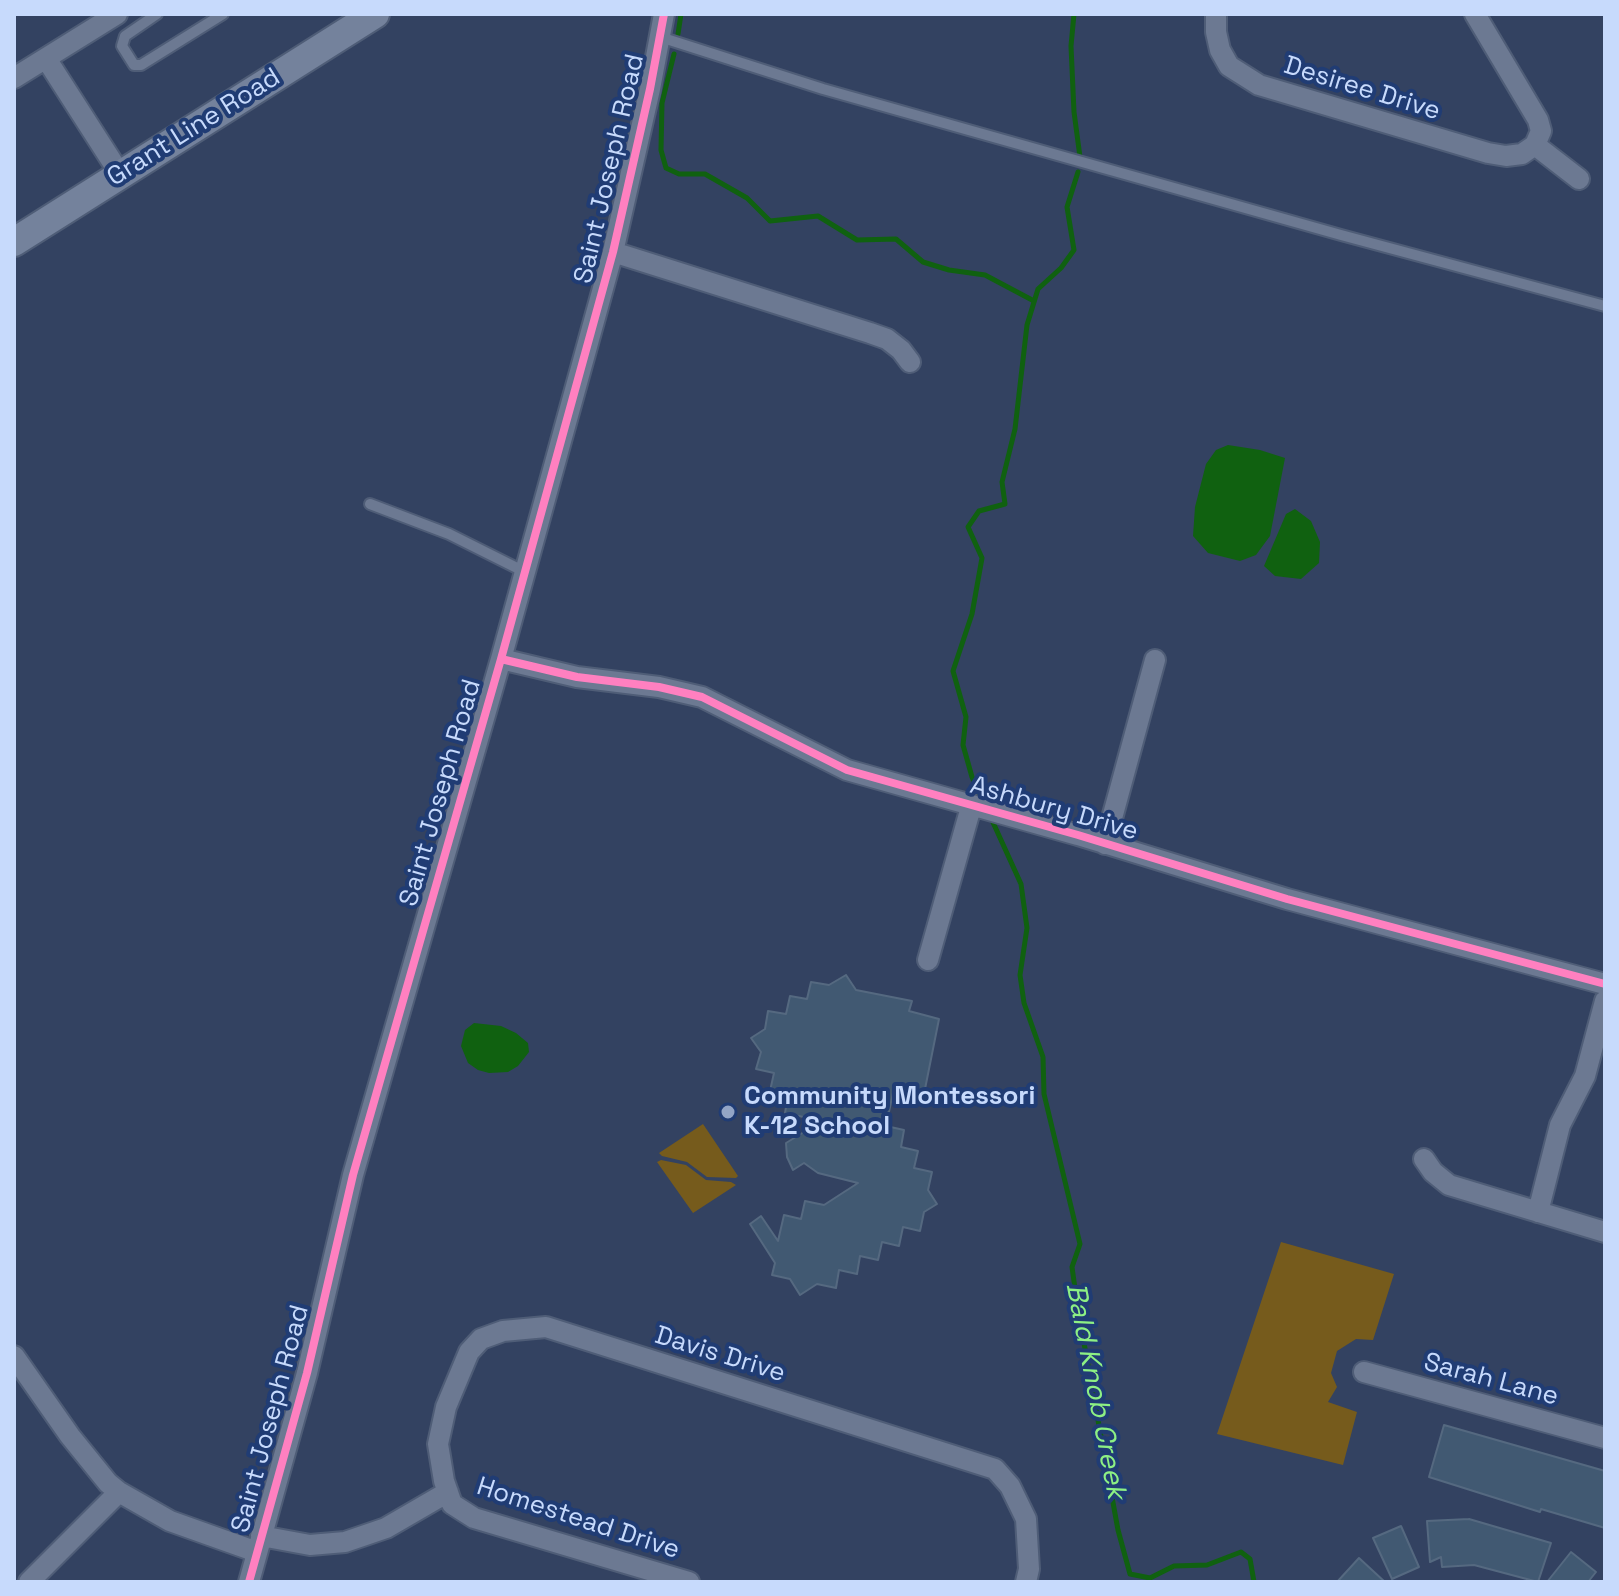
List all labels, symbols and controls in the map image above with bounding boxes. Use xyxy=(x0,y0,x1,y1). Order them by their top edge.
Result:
street label: Desiree Drive xyxy=(1280,50,1444,128)
street label: Saint Joseph Road xyxy=(568,51,652,287)
street label: Grant Line Road xyxy=(102,62,286,194)
street label: Saint Joseph Road xyxy=(394,676,488,910)
street label: Ashbury Drive xyxy=(966,770,1142,848)
place label: Community Montessori K-12 School xyxy=(744,1081,1036,1142)
marker: Community Montessori K-12 School xyxy=(719,1103,737,1121)
water label: Bald Knob Creek xyxy=(1058,1280,1132,1502)
street label: Saint Joseph Road xyxy=(226,1302,316,1536)
street label: Davis Drive xyxy=(651,1320,789,1390)
street label: Sarah Lane xyxy=(1420,1347,1562,1413)
street label: Homestead Drive xyxy=(473,1471,683,1567)

